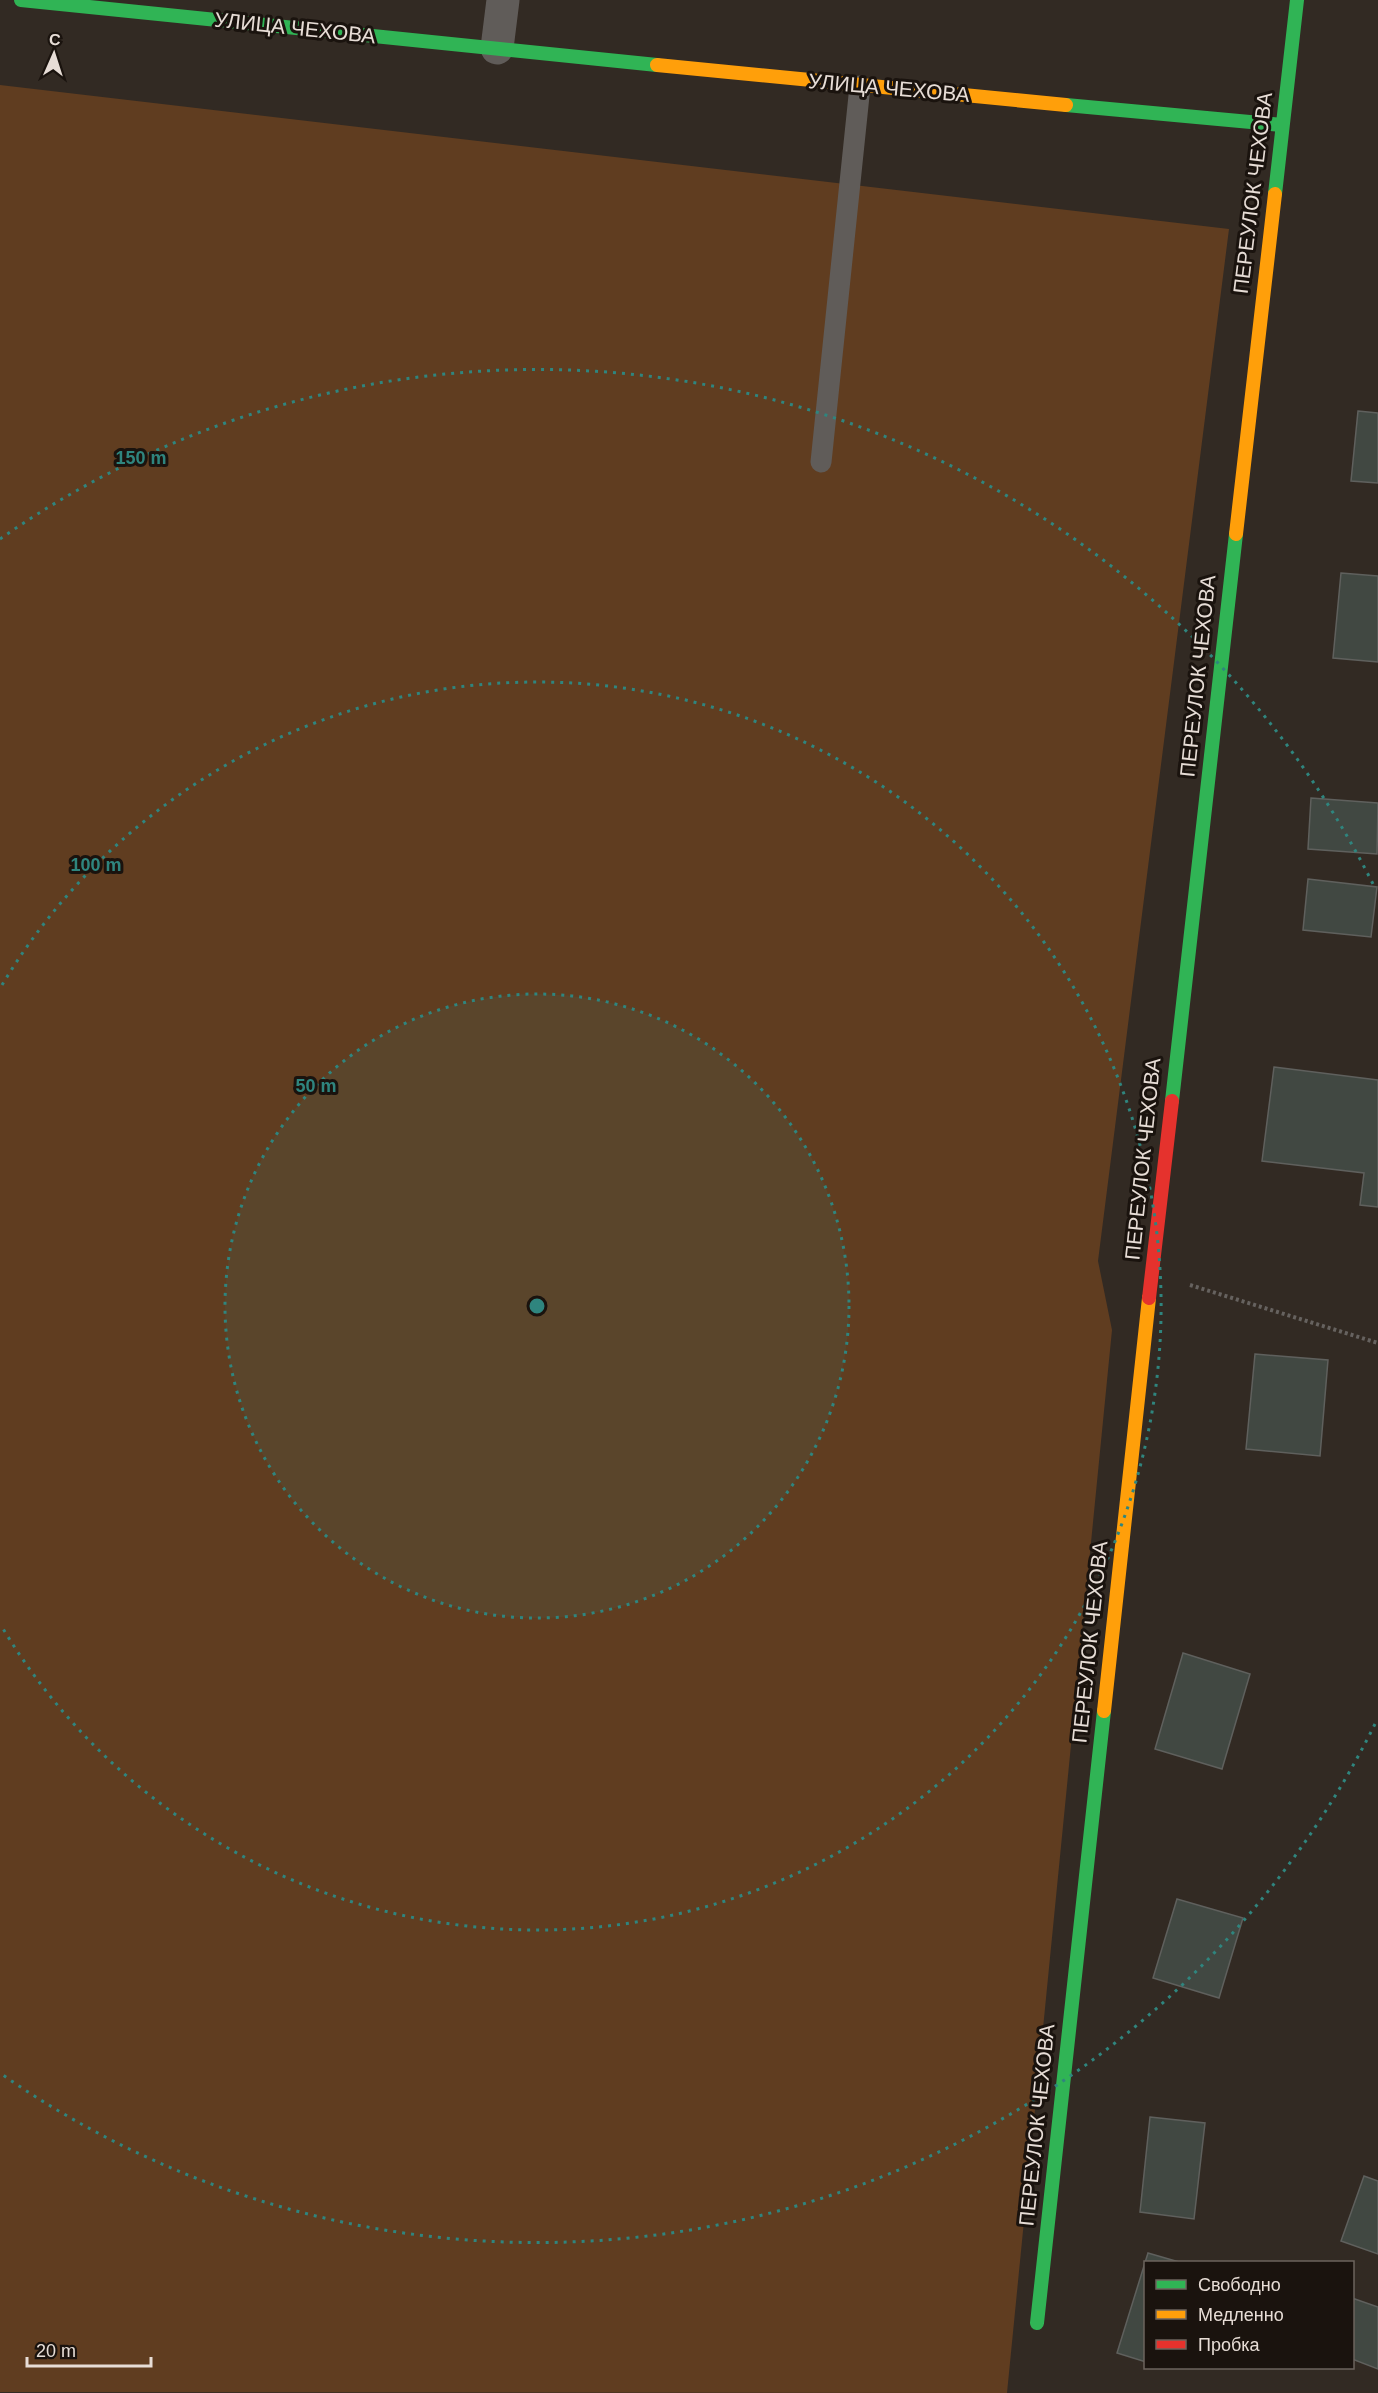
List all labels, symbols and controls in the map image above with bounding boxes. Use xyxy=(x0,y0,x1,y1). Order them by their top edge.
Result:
street label: УЛИЦА ЧЕХОВА xyxy=(213,8,377,47)
north arrow xyxy=(24,24,84,84)
text: С xyxy=(49,31,61,48)
street label: УЛИЦА ЧЕХОВА xyxy=(807,69,971,106)
street label: ПЕРЕУЛОК ЧЕХОВА xyxy=(1229,91,1276,295)
text: 150 m xyxy=(115,448,167,468)
street label: ПЕРЕУЛОК ЧЕХОВА xyxy=(1175,574,1220,778)
text: 100 m xyxy=(70,855,122,875)
street label: ПЕРЕУЛОК ЧЕХОВА xyxy=(1120,1057,1165,1261)
text: 50 m xyxy=(295,1076,337,1096)
centre of rings xyxy=(527,1296,547,1316)
street label: ПЕРЕУЛОК ЧЕХОВА xyxy=(1067,1540,1112,1744)
street label: ПЕРЕУЛОК ЧЕХОВА xyxy=(1014,2023,1059,2227)
legend xyxy=(1144,2261,1354,2369)
text: Свободно xyxy=(1198,2275,1281,2295)
text: Медленно xyxy=(1198,2305,1284,2325)
scale bar xyxy=(27,2330,152,2368)
text: Пробка xyxy=(1198,2335,1261,2355)
text: 20 m xyxy=(36,2341,76,2361)

